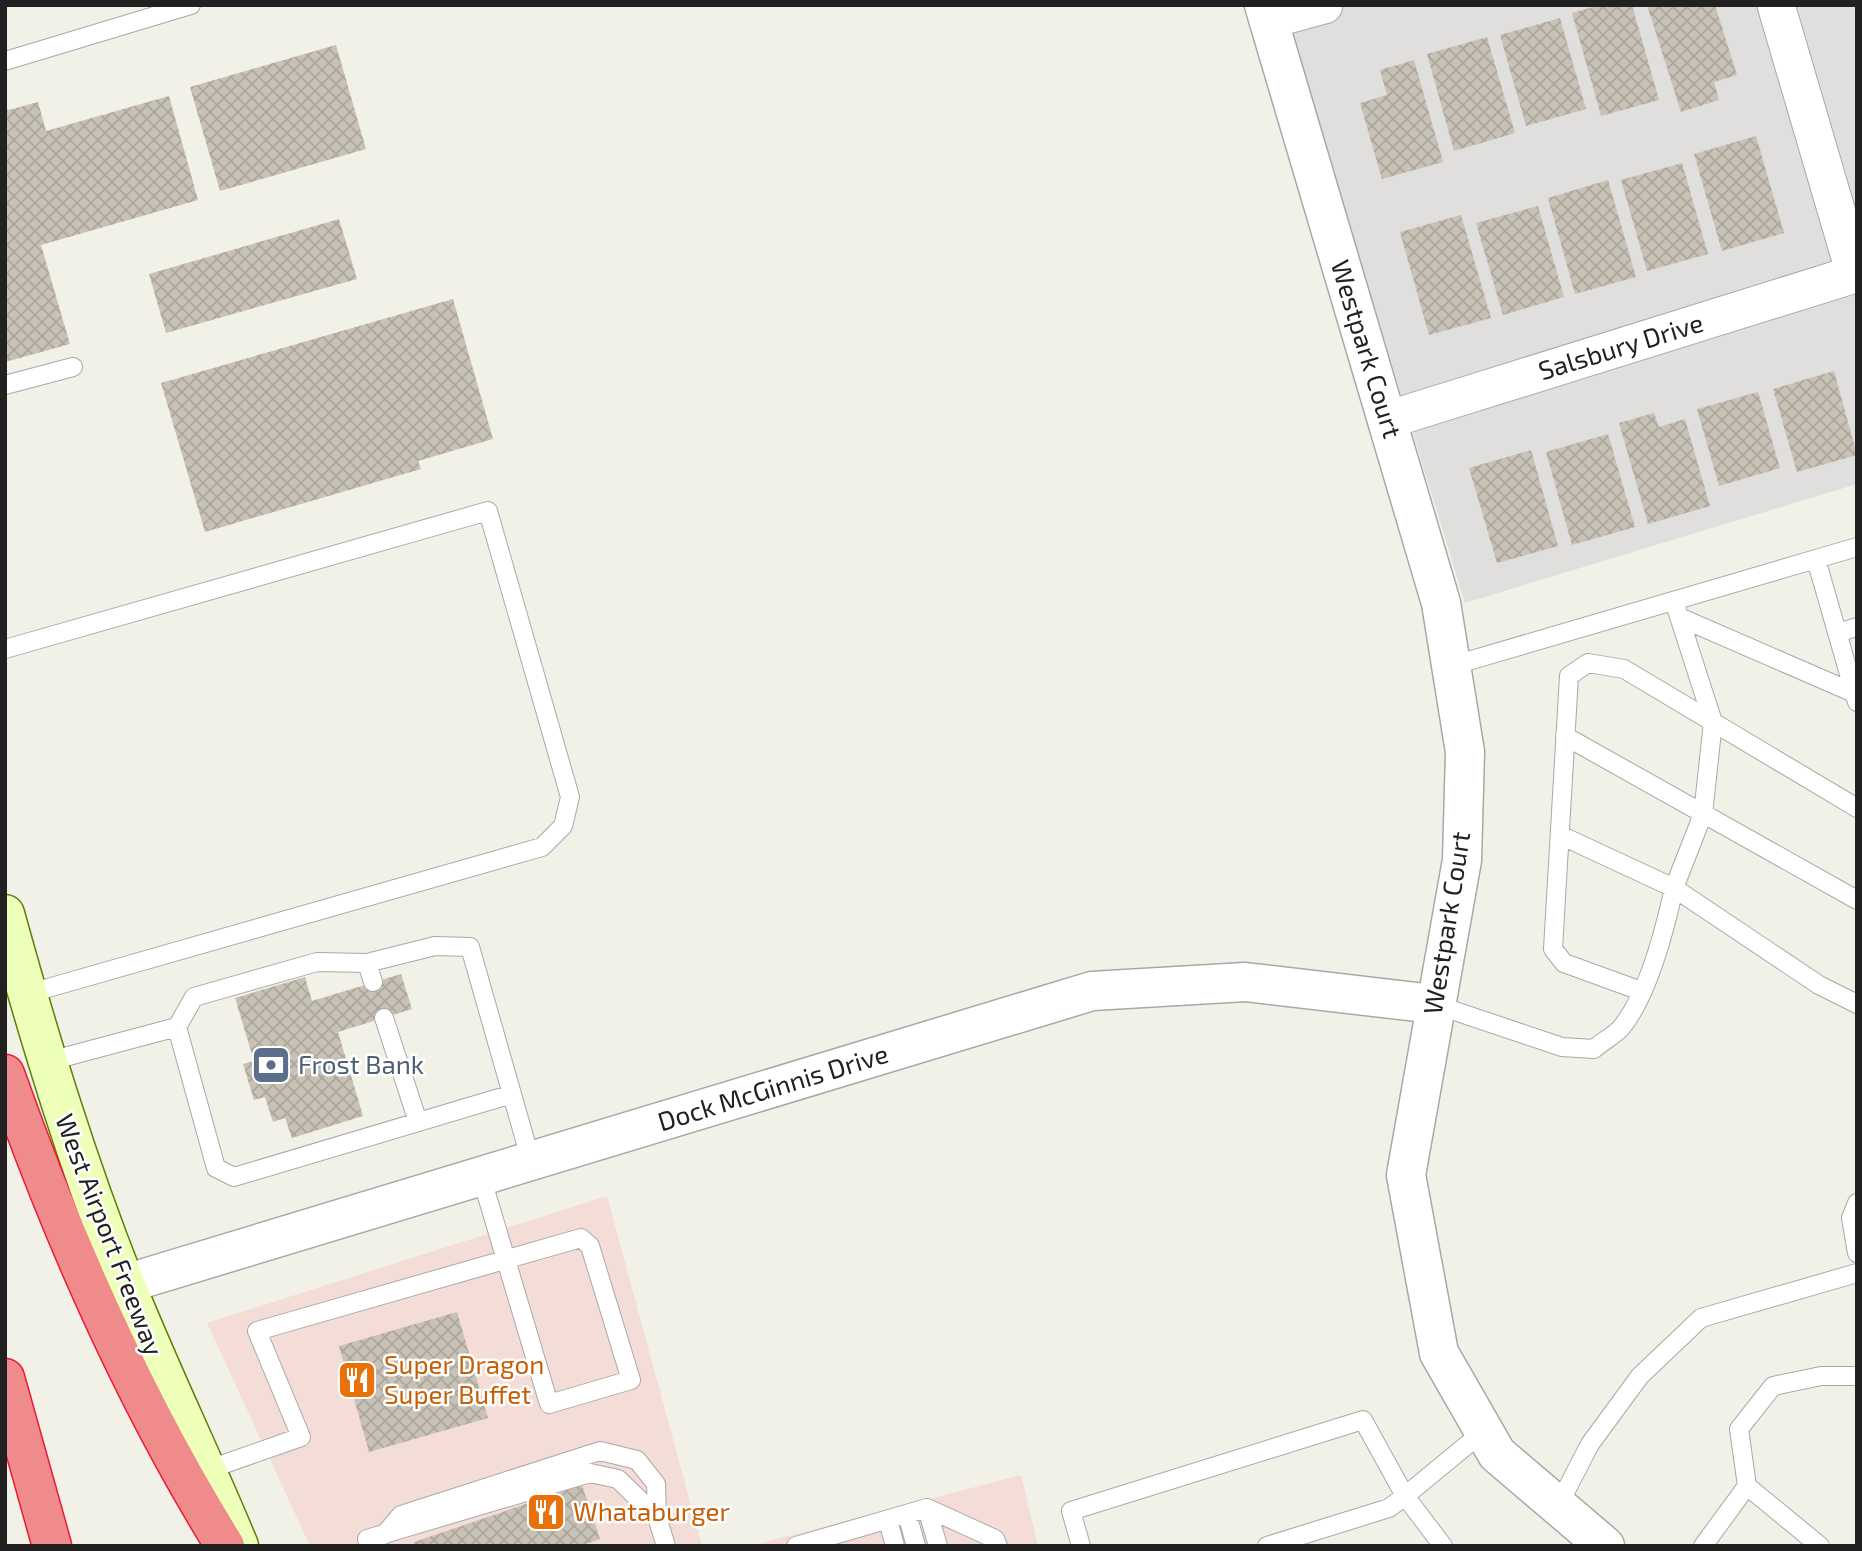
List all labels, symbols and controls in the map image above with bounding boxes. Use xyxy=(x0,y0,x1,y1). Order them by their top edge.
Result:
street label: Westpark Court xyxy=(1326,256,1409,441)
street label: Salsbury Drive xyxy=(1534,306,1707,385)
street label: Westpark Court xyxy=(1416,829,1475,1016)
street label: Dock McGinnis Drive xyxy=(654,1037,891,1136)
bank icon: Frost Bank xyxy=(250,1044,292,1086)
place label: Frost Bank xyxy=(298,1048,424,1079)
street label: West Airport Freeway xyxy=(50,1109,171,1360)
place label: Super Dragon Super Buffet xyxy=(384,1348,544,1409)
restaurant icon: Super Dragon Super Buffet xyxy=(336,1359,378,1401)
restaurant icon: Whataburger xyxy=(525,1491,567,1533)
place label: Whataburger xyxy=(573,1495,730,1526)

